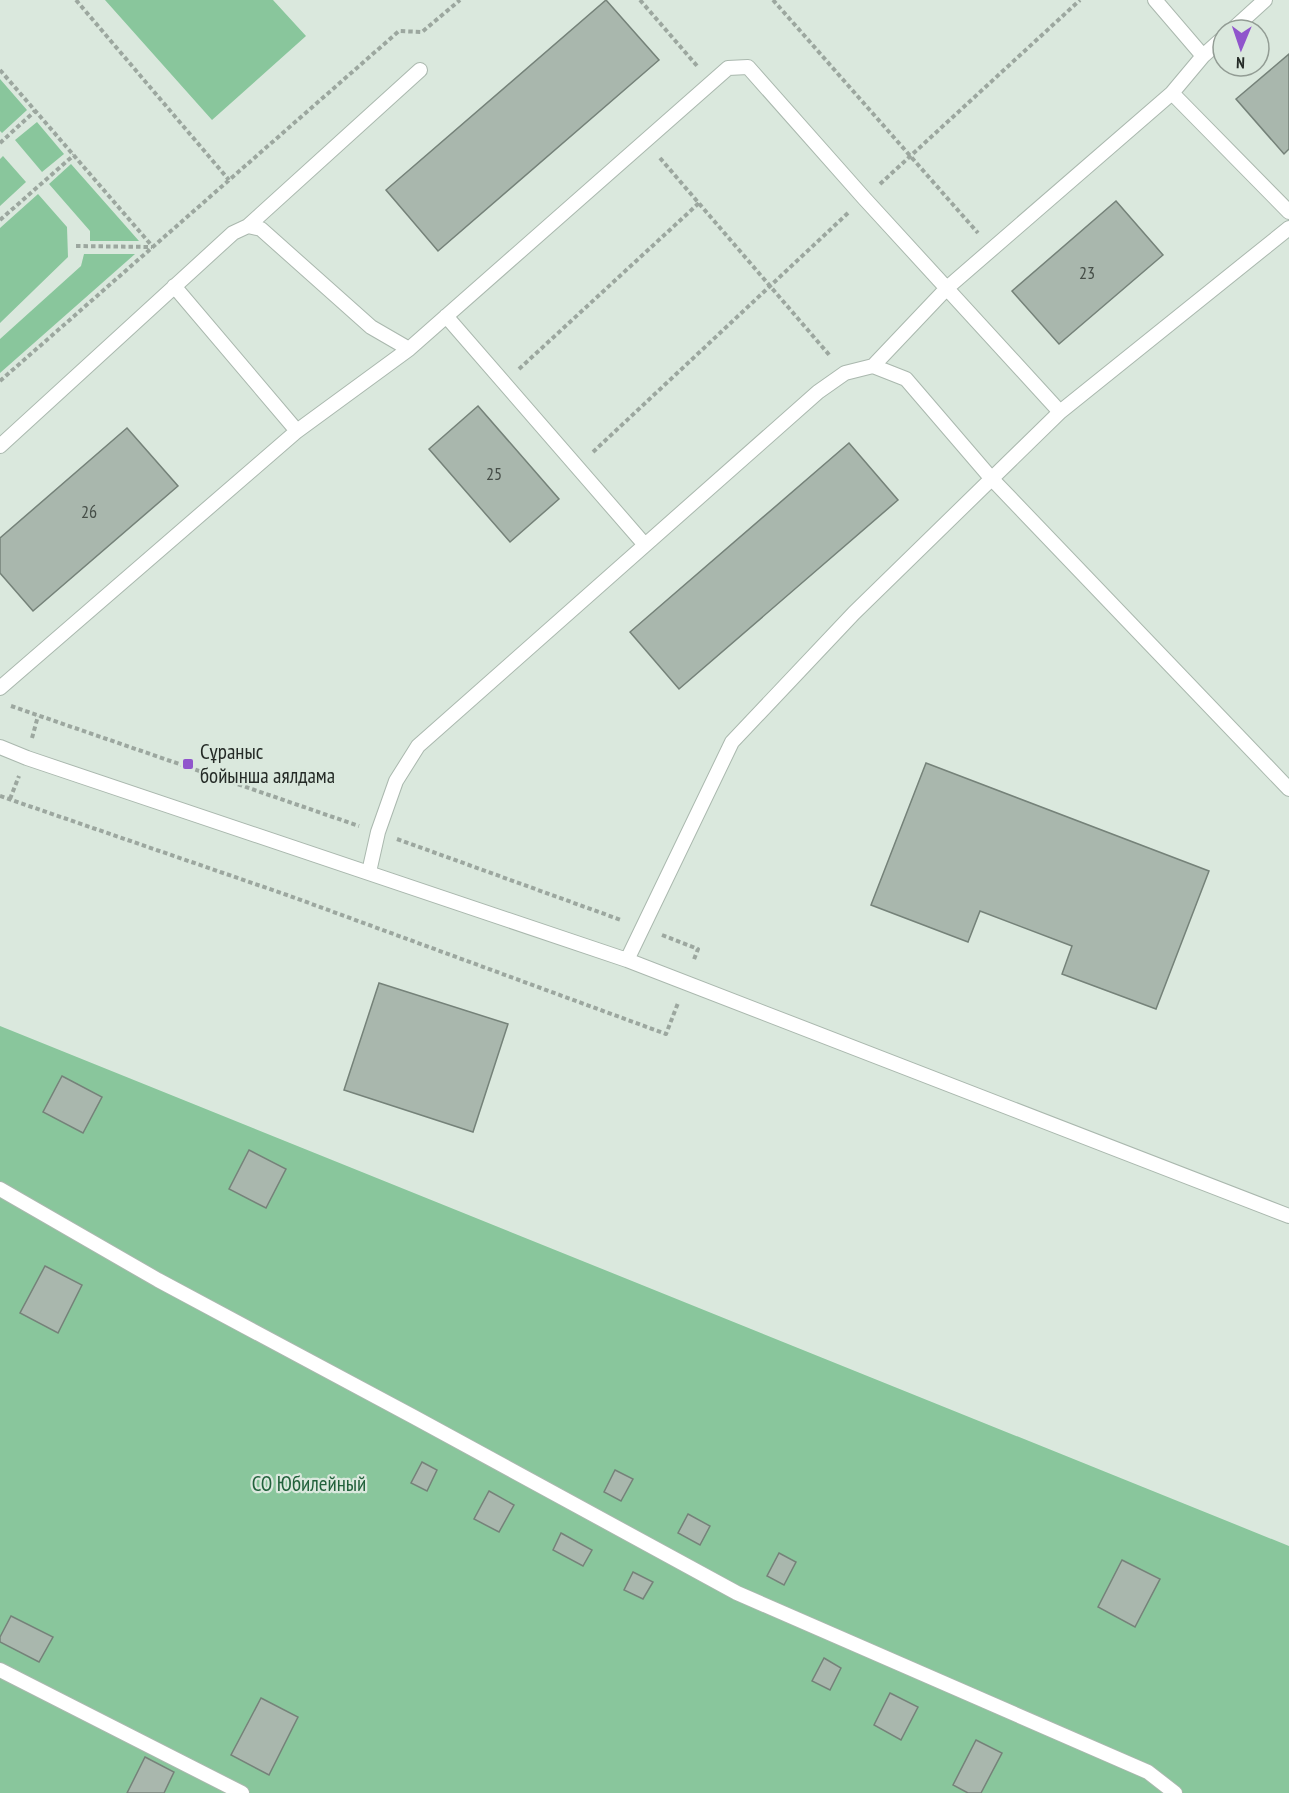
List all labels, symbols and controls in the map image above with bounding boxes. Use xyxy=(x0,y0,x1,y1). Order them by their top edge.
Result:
north arrow xyxy=(1211,18,1271,78)
text: N xyxy=(1236,53,1245,73)
house number: 23 xyxy=(1079,261,1095,284)
house number: 25 xyxy=(486,462,502,485)
house number: 26 xyxy=(81,500,97,523)
place label: Сұраныс бойынша аялдама xyxy=(200,738,335,789)
marker: Сұраныс бойынша аялдама xyxy=(181,757,195,771)
park label: СО Юбилейный xyxy=(252,1470,366,1497)

